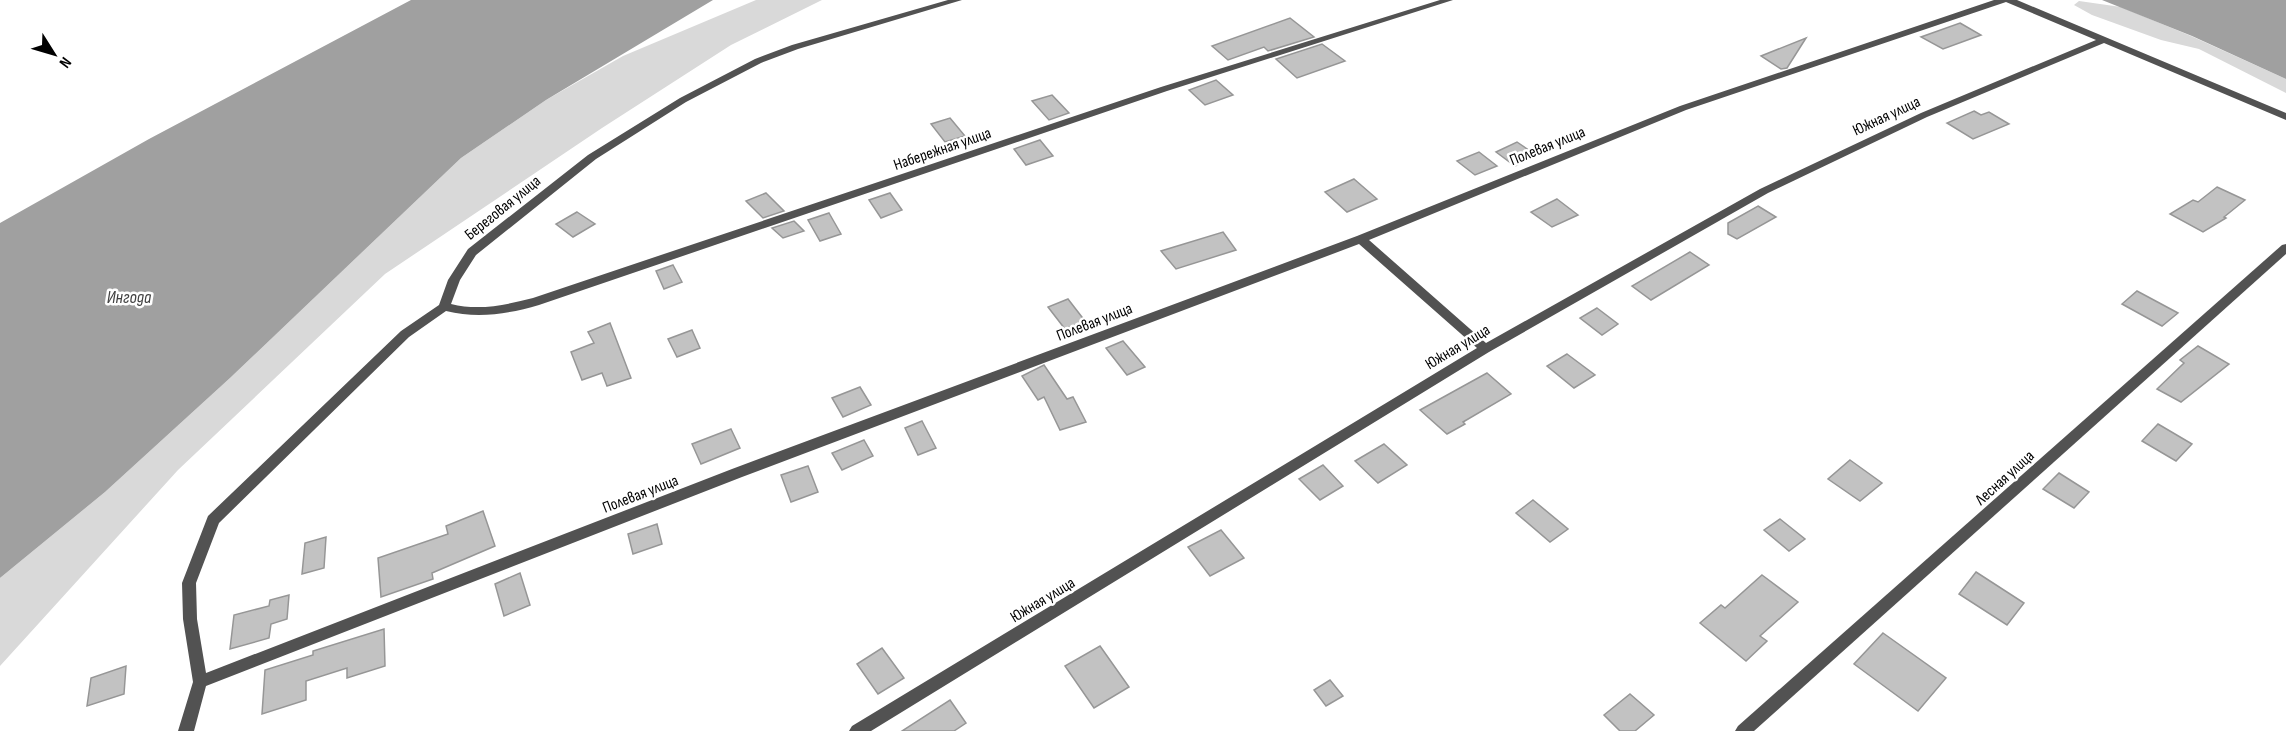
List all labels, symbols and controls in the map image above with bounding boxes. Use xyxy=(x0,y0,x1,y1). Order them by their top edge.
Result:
north arrow xyxy=(24,24,84,84)
text: N xyxy=(55,53,75,71)
street label: Южная улица xyxy=(1850,92,1923,140)
street label: Полевая улица xyxy=(1507,123,1588,170)
street label: Набережная улица xyxy=(891,124,994,175)
street label: Береговая улица xyxy=(461,172,545,244)
water label: Ингода xyxy=(107,287,152,308)
street label: Полевая улица xyxy=(1054,299,1135,346)
street label: Южная улица xyxy=(1422,321,1494,374)
street label: Лесная улица xyxy=(1971,447,2038,510)
street label: Полевая улица xyxy=(600,471,681,518)
street label: Южная улица xyxy=(1007,574,1079,627)

